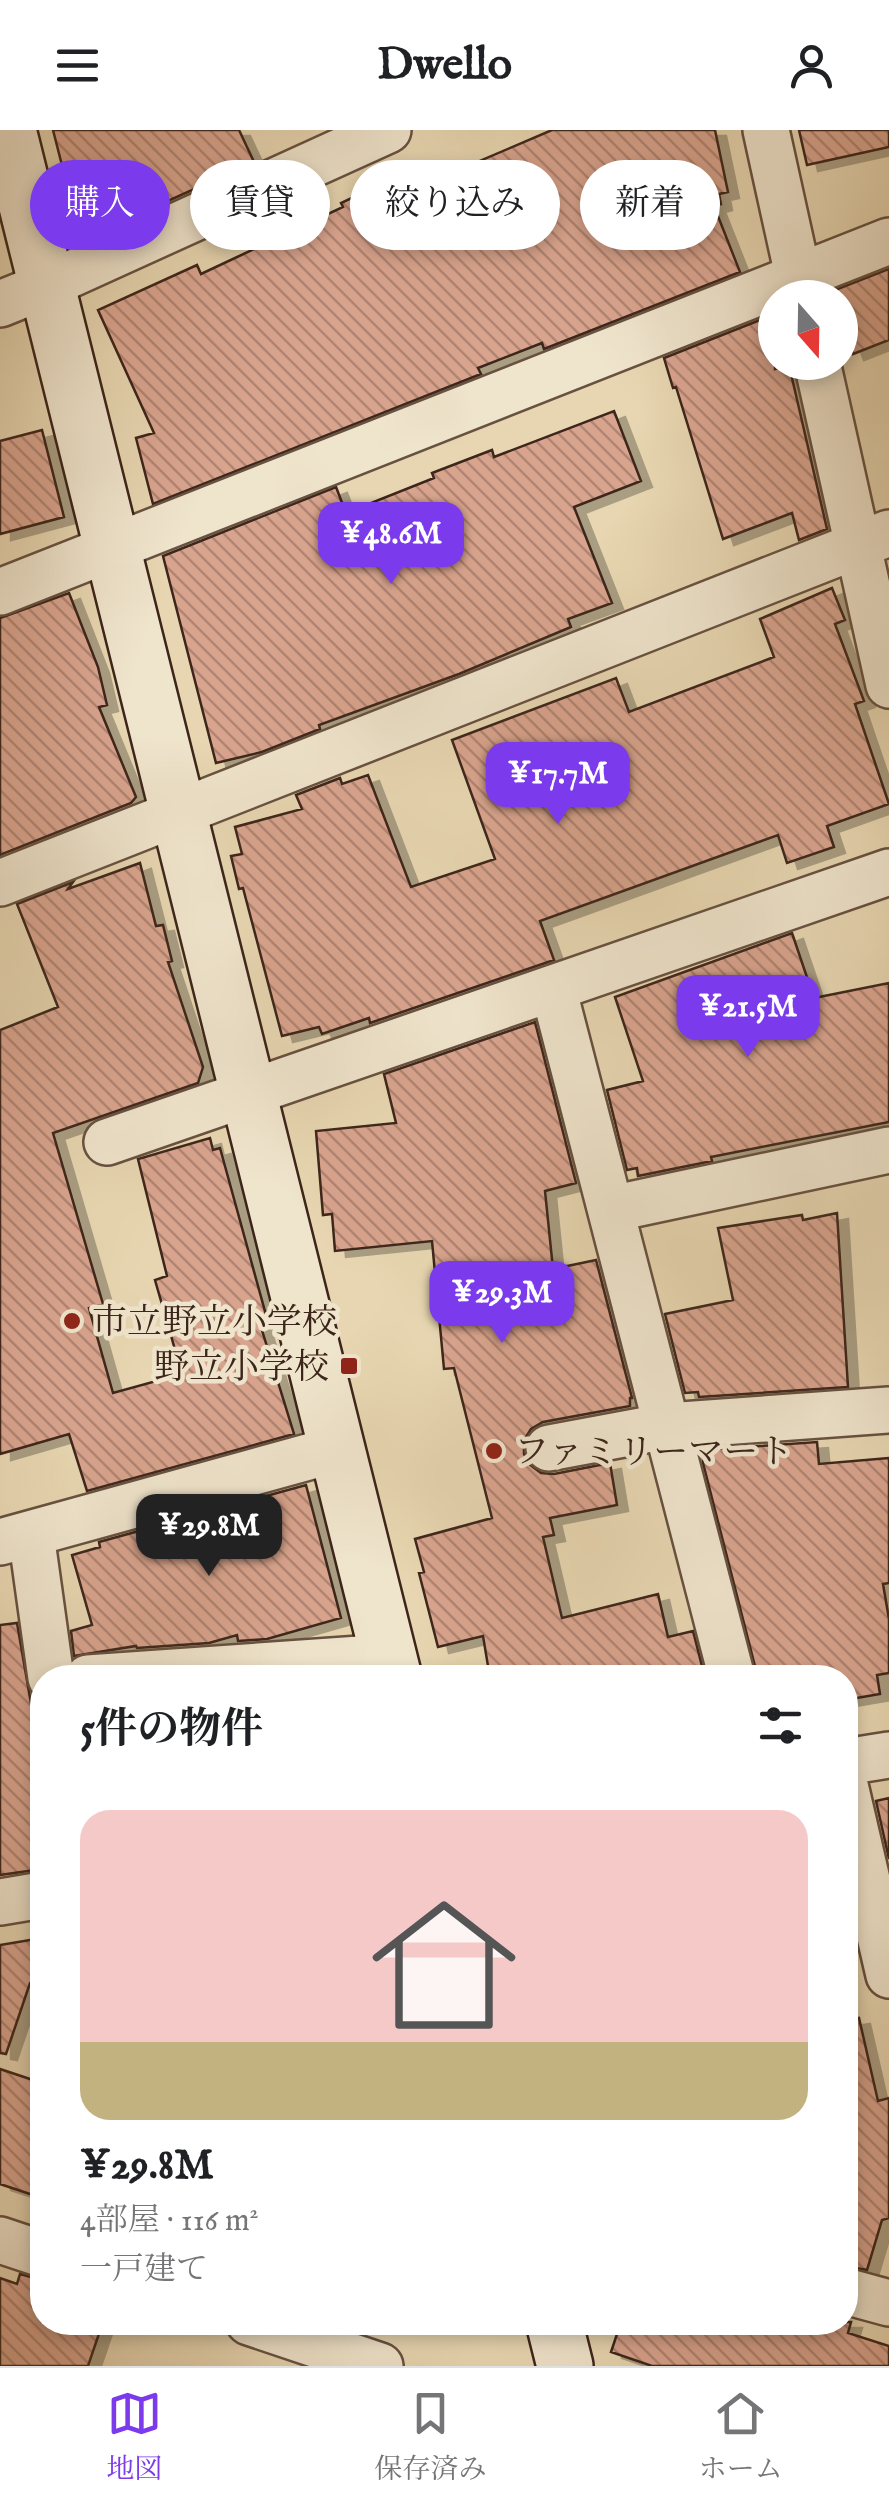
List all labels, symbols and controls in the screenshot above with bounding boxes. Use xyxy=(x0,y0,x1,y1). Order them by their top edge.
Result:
text: Dwello xyxy=(377,37,512,94)
icon: menu xyxy=(50,38,105,93)
icon: person xyxy=(784,38,839,93)
chip: 購入 xyxy=(30,160,170,250)
chip: 賃貸 xyxy=(190,160,330,250)
chip: 絞り込み xyxy=(350,160,560,250)
chip: 新着 xyxy=(580,160,720,250)
north arrow xyxy=(758,280,858,380)
map controls xyxy=(758,280,858,380)
pin: ¥48.6M xyxy=(310,502,472,587)
text: ¥48.6M xyxy=(340,514,442,555)
pin: ¥17.7M xyxy=(477,742,639,827)
text: ¥17.7M xyxy=(508,754,608,795)
pin: ¥21.5M xyxy=(667,975,829,1060)
text: ¥21.5M xyxy=(699,987,797,1028)
pin: ¥29.3M xyxy=(421,1261,583,1346)
text: ¥29.3M xyxy=(451,1273,553,1314)
place label: 市立野立小学校 xyxy=(92,1301,337,1346)
marker: 市立野立小学校 xyxy=(61,1310,83,1332)
place label: 野立小学校 xyxy=(154,1346,329,1391)
marker: 野立小学校 xyxy=(338,1355,360,1377)
place label: ファミリーマート xyxy=(514,1431,793,1476)
marker: ファミリーマート xyxy=(483,1440,505,1462)
pin: ¥29.8M xyxy=(128,1494,290,1579)
text: ¥29.8M xyxy=(158,1506,260,1547)
icon: filters xyxy=(753,1698,808,1753)
text: 5件の物件 xyxy=(80,1704,263,1757)
icon: home xyxy=(354,1875,534,2055)
text: ¥29.8M xyxy=(80,2140,214,2193)
text: 4部屋 · 116 m² xyxy=(80,2201,259,2242)
text: 一戸建て xyxy=(80,2250,208,2291)
tab: 地図 xyxy=(106,2386,162,2488)
tab: 保存済み xyxy=(374,2386,487,2488)
tab: ホーム xyxy=(699,2386,783,2488)

